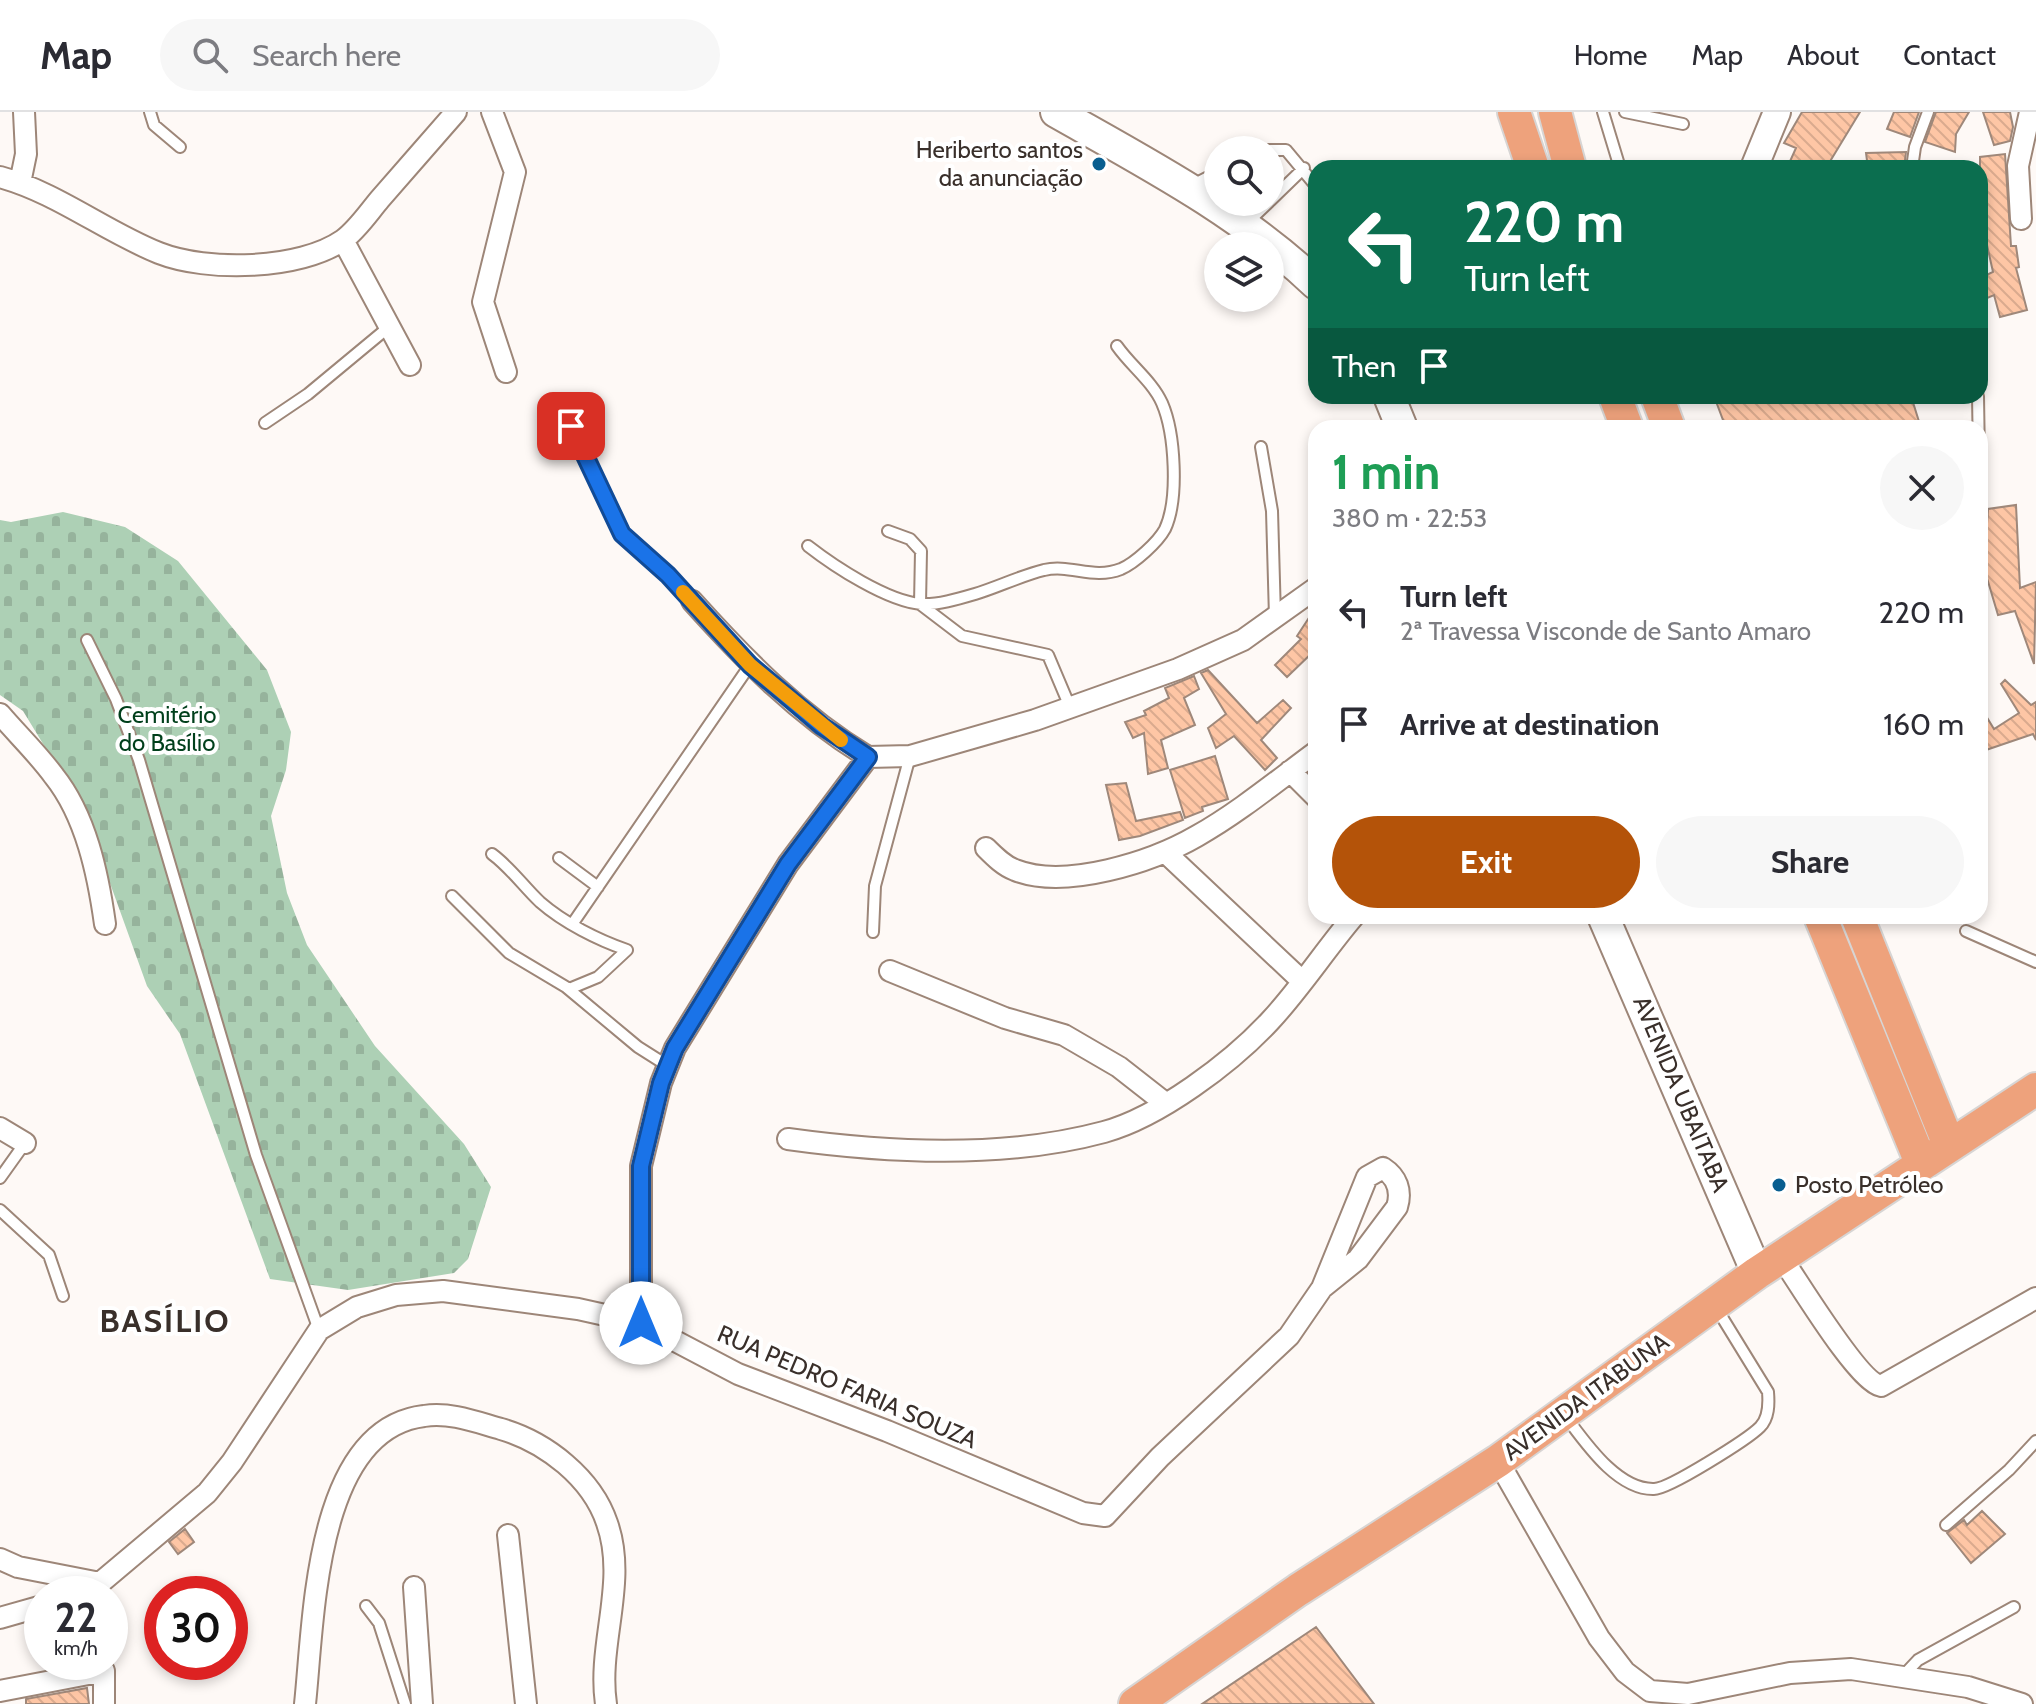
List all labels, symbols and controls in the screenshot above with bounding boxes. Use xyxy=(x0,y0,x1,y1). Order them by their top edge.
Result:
search box xyxy=(160,19,720,91)
text: Map xyxy=(40,32,112,79)
icon: search xyxy=(188,33,232,77)
text: Search here xyxy=(252,37,401,74)
text: Home xyxy=(1574,38,1647,72)
text: Map xyxy=(1691,38,1743,72)
text: About xyxy=(1787,38,1859,72)
text: Contact xyxy=(1903,38,1996,72)
place label: Heriberto santos da anunciação xyxy=(916,135,1083,192)
map controls xyxy=(1204,136,1284,312)
button: search xyxy=(1204,136,1284,216)
marker: Heriberto santos da anunciação xyxy=(1090,155,1108,173)
text: 220 m xyxy=(1464,188,1624,256)
icon: left xyxy=(1332,192,1436,296)
button: layers xyxy=(1204,232,1284,312)
text: Turn left xyxy=(1464,256,1589,300)
icon: arrive xyxy=(1412,344,1456,388)
text: Then xyxy=(1332,348,1396,385)
pin xyxy=(537,392,605,460)
icon: arrive xyxy=(549,404,593,448)
text: 1 min xyxy=(1332,443,1440,501)
button: close xyxy=(1880,446,1964,530)
text: 380 m · 22:53 xyxy=(1332,502,1487,534)
text: Turn left xyxy=(1400,578,1508,615)
icon: left xyxy=(1332,590,1376,634)
text: 220 m xyxy=(1879,594,1964,631)
text: 2ª Travessa Visconde de Santo Amaro xyxy=(1400,615,1811,647)
park label: Cemitério do Basílio xyxy=(117,700,217,757)
icon: arrive xyxy=(1332,702,1376,746)
text: Arrive at destination xyxy=(1400,706,1660,743)
text: 160 m xyxy=(1883,706,1964,743)
button: Exit xyxy=(1332,816,1640,908)
button: Share xyxy=(1656,816,1964,908)
street label: AVENIDA UBAITABA xyxy=(1627,992,1736,1196)
place label: Posto Petróleo xyxy=(1795,1170,1943,1199)
marker: Posto Petróleo xyxy=(1770,1176,1788,1194)
position arrow xyxy=(599,1281,683,1365)
district label: BASÍLIO xyxy=(100,1301,230,1340)
street label: RUA PEDRO FARIA SOUZA xyxy=(713,1319,981,1454)
street label: AVENIDA ITABUNA xyxy=(1497,1327,1674,1466)
speed limit sign: 30 xyxy=(144,1576,248,1680)
text: 22 xyxy=(55,1593,97,1642)
text: km/h xyxy=(54,1636,98,1660)

